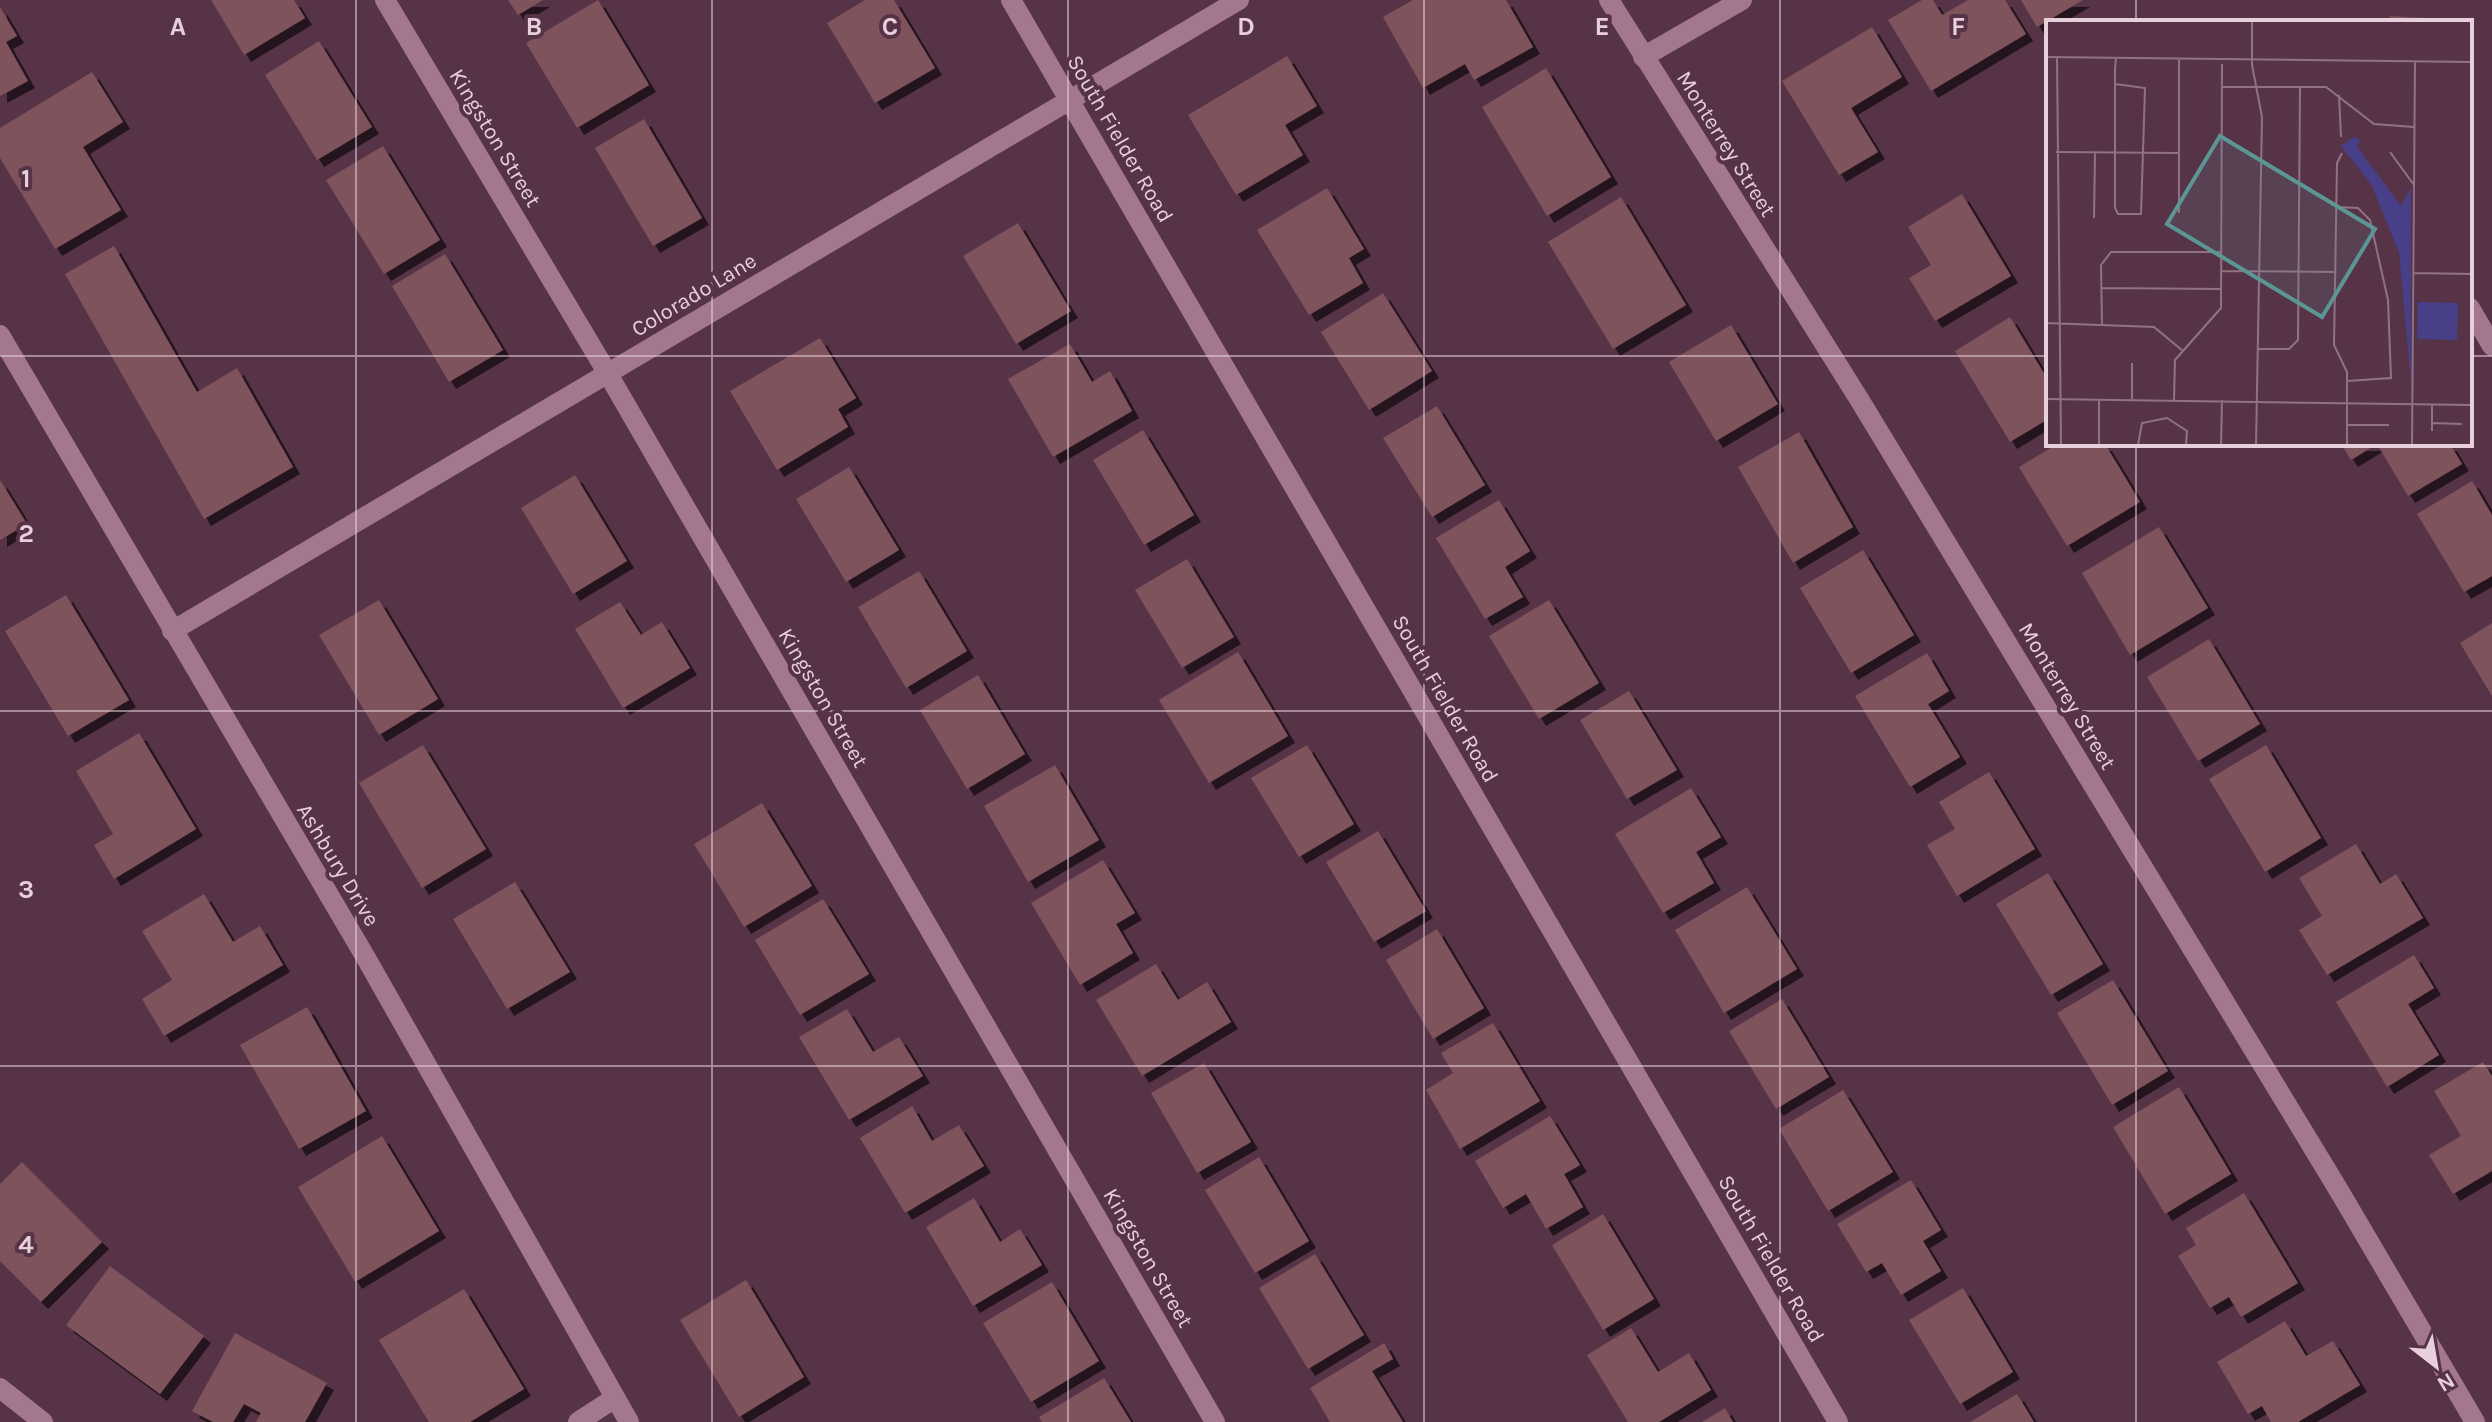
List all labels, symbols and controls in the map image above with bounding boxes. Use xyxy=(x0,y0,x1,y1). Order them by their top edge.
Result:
text: A xyxy=(170,11,186,42)
text: B xyxy=(526,11,542,42)
text: C xyxy=(882,11,898,42)
text: D xyxy=(1237,11,1255,42)
text: E xyxy=(1594,11,1610,42)
text: F xyxy=(1951,11,1965,42)
inset map xyxy=(2046,20,2472,446)
street label: South Fielder Road xyxy=(1061,51,1179,227)
street label: Kingston Street xyxy=(444,64,546,212)
street label: Monterrey Street xyxy=(1671,66,1781,222)
text: 1 xyxy=(21,163,31,194)
street label: Colorado Lane xyxy=(627,248,761,342)
text: 2 xyxy=(18,518,34,549)
street label: South Fielder Road xyxy=(1386,611,1504,787)
street label: Monterrey Street xyxy=(2013,618,2121,774)
street label: Kingston Street xyxy=(773,624,873,772)
street label: Ashbury Drive xyxy=(291,799,385,931)
text: 3 xyxy=(18,874,34,905)
street label: South Fielder Road xyxy=(1712,1171,1830,1347)
street label: Kingston Street xyxy=(1098,1184,1198,1332)
text: 4 xyxy=(18,1229,34,1260)
north arrow xyxy=(2396,1326,2476,1406)
text: N xyxy=(2432,1367,2459,1397)

